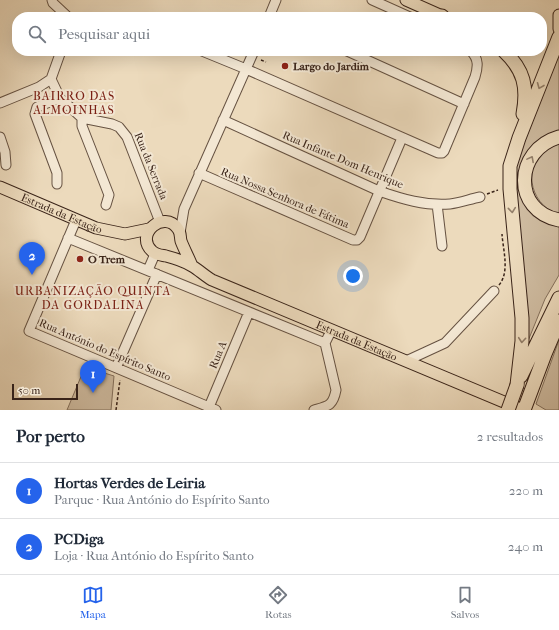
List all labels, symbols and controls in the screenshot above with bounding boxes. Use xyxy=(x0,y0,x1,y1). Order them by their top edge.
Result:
search box xyxy=(12,12,547,56)
icon: search xyxy=(26,23,48,45)
text: Pesquisar aqui xyxy=(58,25,150,43)
place label: Largo do Jardim xyxy=(293,60,370,73)
marker: Largo do Jardim xyxy=(280,61,290,71)
one-way arrow xyxy=(536,82,544,89)
district label: BAIRRO DAS ALMOINHAS xyxy=(32,89,115,117)
street label: Rua Infante Dom Henrique xyxy=(281,129,406,192)
street label: Rua da Serrada xyxy=(132,130,171,202)
one-way arrow xyxy=(526,155,533,163)
street label: Rua Nossa Senhora de Fátima xyxy=(219,165,352,231)
street label: Estrada da Estação xyxy=(19,190,104,236)
one-way arrow xyxy=(507,207,516,213)
pin: 2 xyxy=(19,242,45,275)
place label: O Trem xyxy=(88,253,126,266)
marker: O Trem xyxy=(75,254,85,264)
your location xyxy=(343,266,363,286)
district label: URBANIZAÇÃO QUINTA DA GORDALINA xyxy=(15,284,171,312)
street label: Rua António do Espírito Santo xyxy=(37,316,173,384)
street label: Estrada da Estação xyxy=(314,318,400,363)
one-way arrow xyxy=(517,337,526,343)
street label: Rua A xyxy=(206,338,230,371)
pin: 1 xyxy=(80,360,106,393)
scale bar xyxy=(12,382,78,401)
text: 50 m xyxy=(18,384,40,397)
text: Por perto xyxy=(16,426,85,446)
text: 2 resultados xyxy=(477,429,543,444)
text: Hortas Verdes de Leiria xyxy=(54,474,205,492)
text: 1 xyxy=(27,483,31,498)
text: 220 m xyxy=(509,483,543,498)
text: Parque · Rua António do Espírito Santo xyxy=(54,492,270,507)
text: PCDiga xyxy=(54,530,104,548)
text: 2 xyxy=(26,539,32,554)
text: 240 m xyxy=(508,539,543,554)
text: Loja · Rua António do Espírito Santo xyxy=(54,548,254,563)
tab: Mapa xyxy=(80,584,106,621)
tab: Rotas xyxy=(265,584,292,621)
tab: Salvos xyxy=(451,584,479,621)

